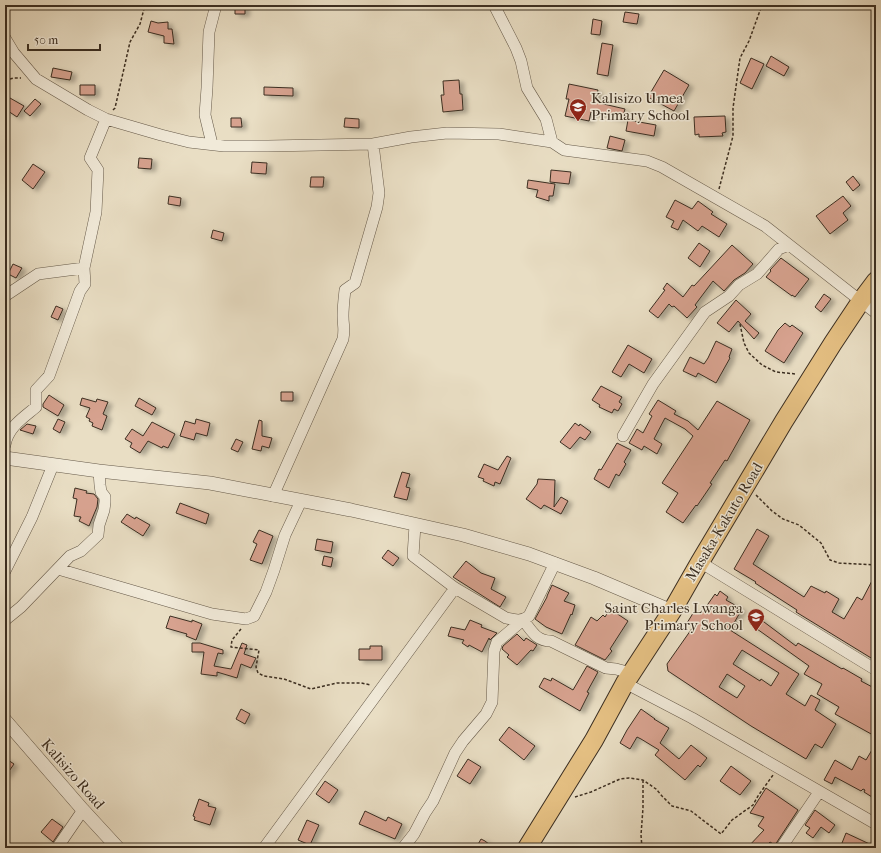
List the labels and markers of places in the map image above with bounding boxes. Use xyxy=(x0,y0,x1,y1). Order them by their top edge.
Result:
place label: Kalisizo Umea Primary School xyxy=(591,89,690,124)
school or university icon: Kalisizo Umea Primary School xyxy=(568,97,588,122)
place label: Saint Charles Lwanga Primary School xyxy=(604,599,744,634)
school or university icon: Saint Charles Lwanga Primary School xyxy=(746,607,766,632)

